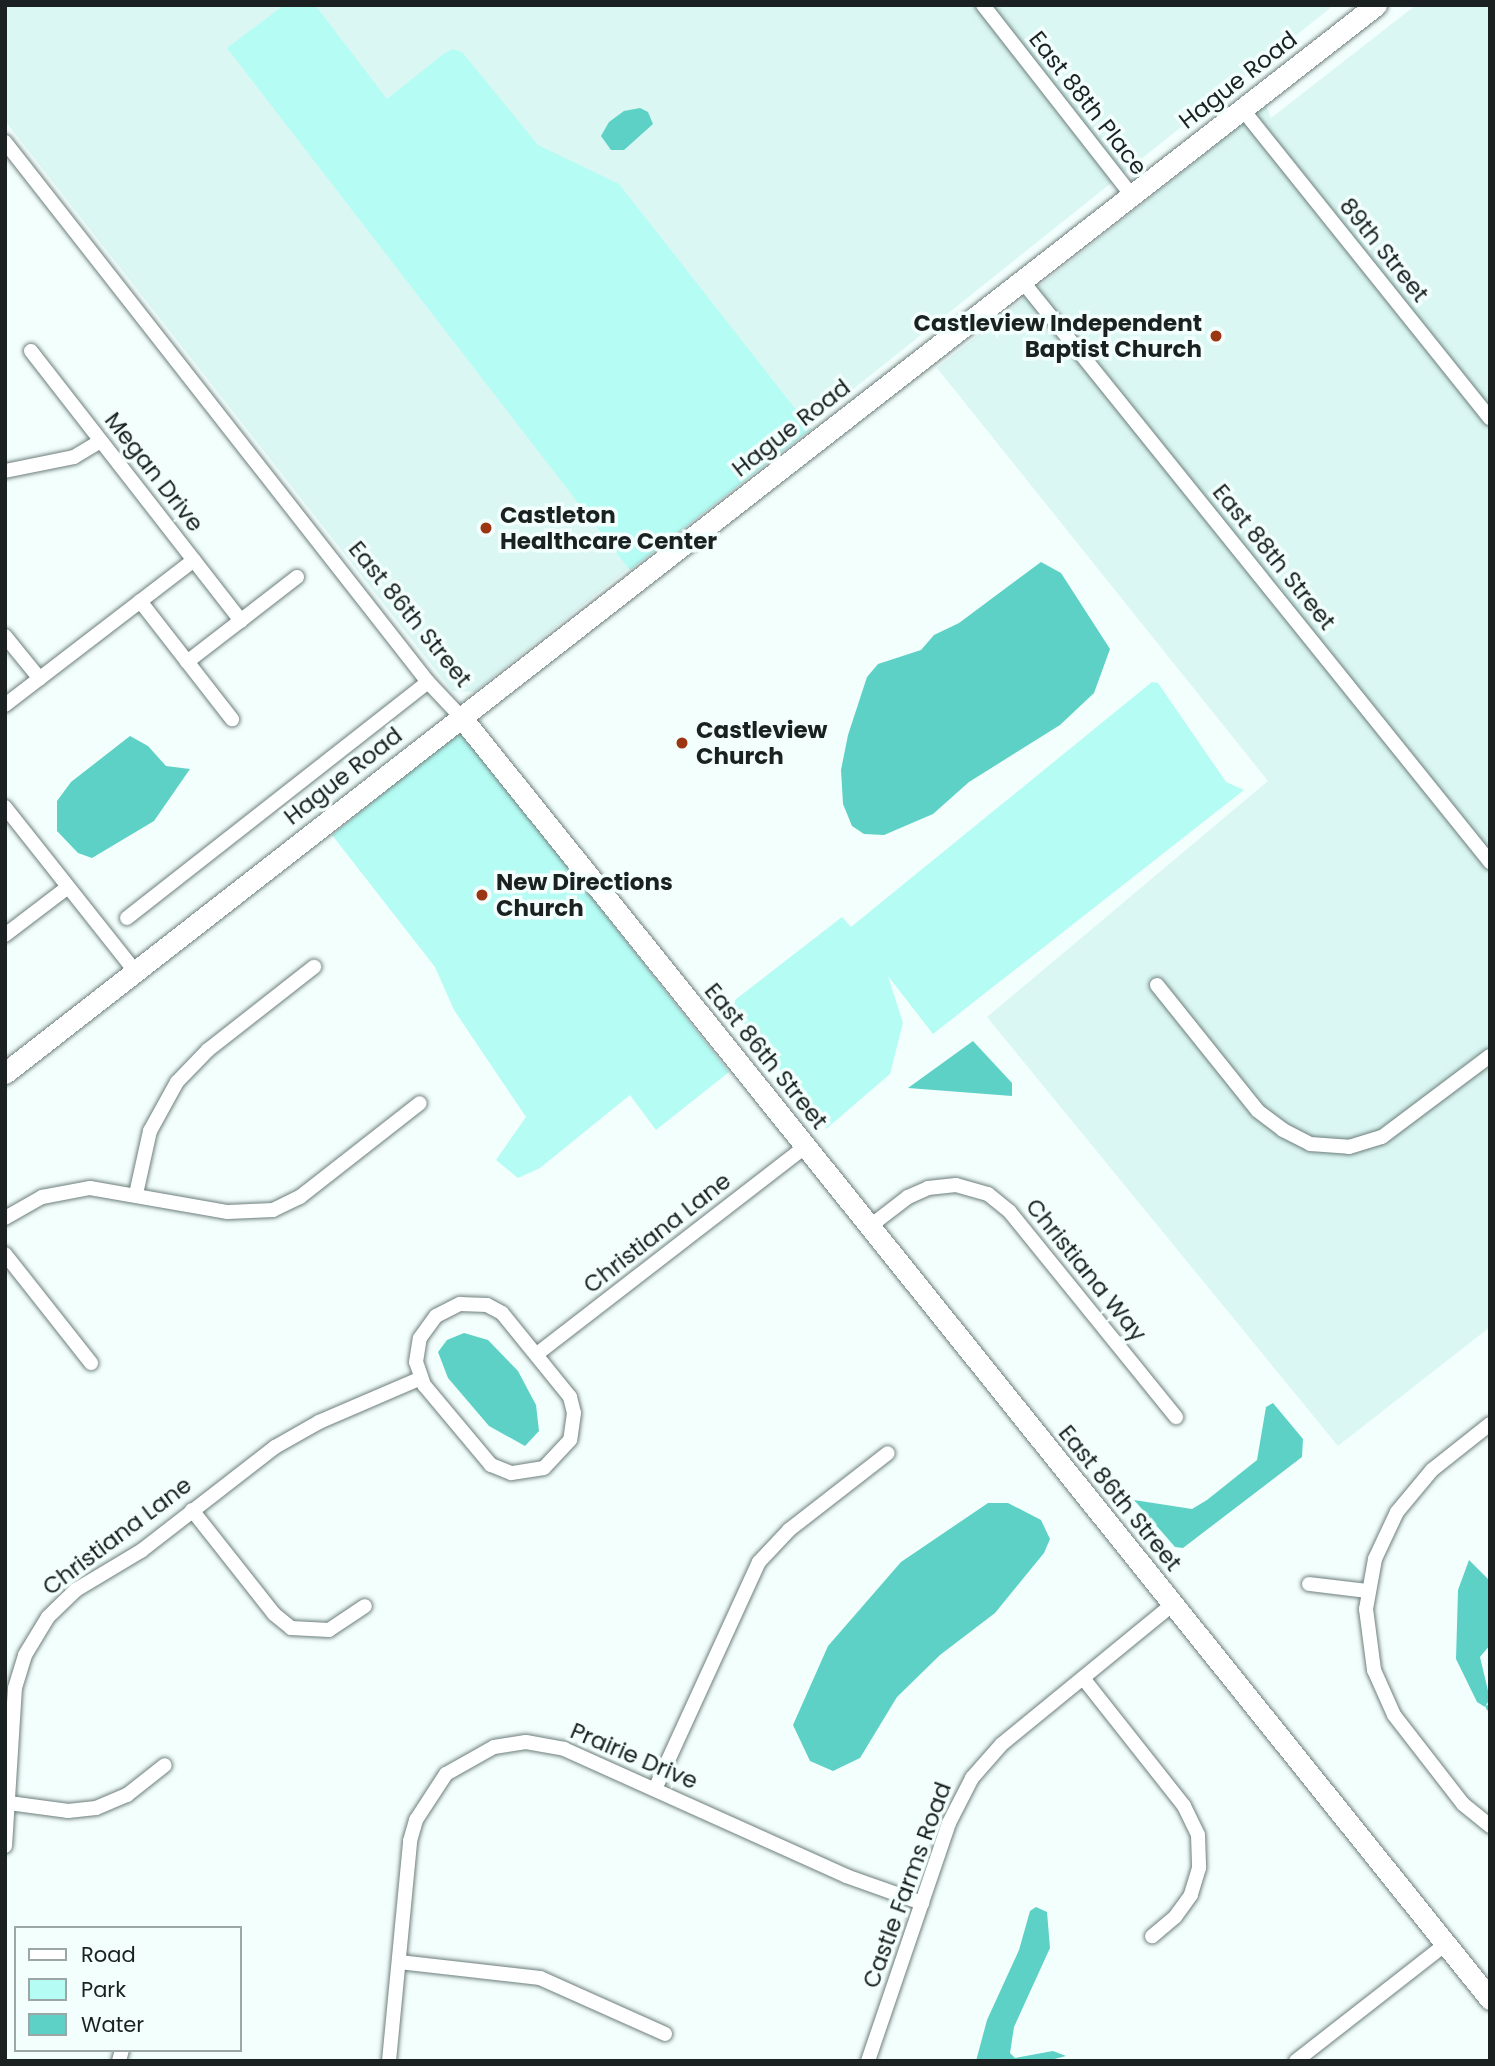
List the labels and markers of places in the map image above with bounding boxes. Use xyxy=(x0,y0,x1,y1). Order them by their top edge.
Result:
place label: Castleview Independent Baptist Church xyxy=(914,309,1202,363)
marker: Castleview Independent Baptist Church xyxy=(1208,328,1224,344)
place label: Castleton Healthcare Center xyxy=(500,501,717,555)
marker: Castleton Healthcare Center xyxy=(478,520,494,536)
place label: Castleview Church xyxy=(696,716,828,770)
marker: Castleview Church xyxy=(674,735,690,751)
place label: New Directions Church xyxy=(496,868,673,922)
marker: New Directions Church xyxy=(474,887,490,903)

